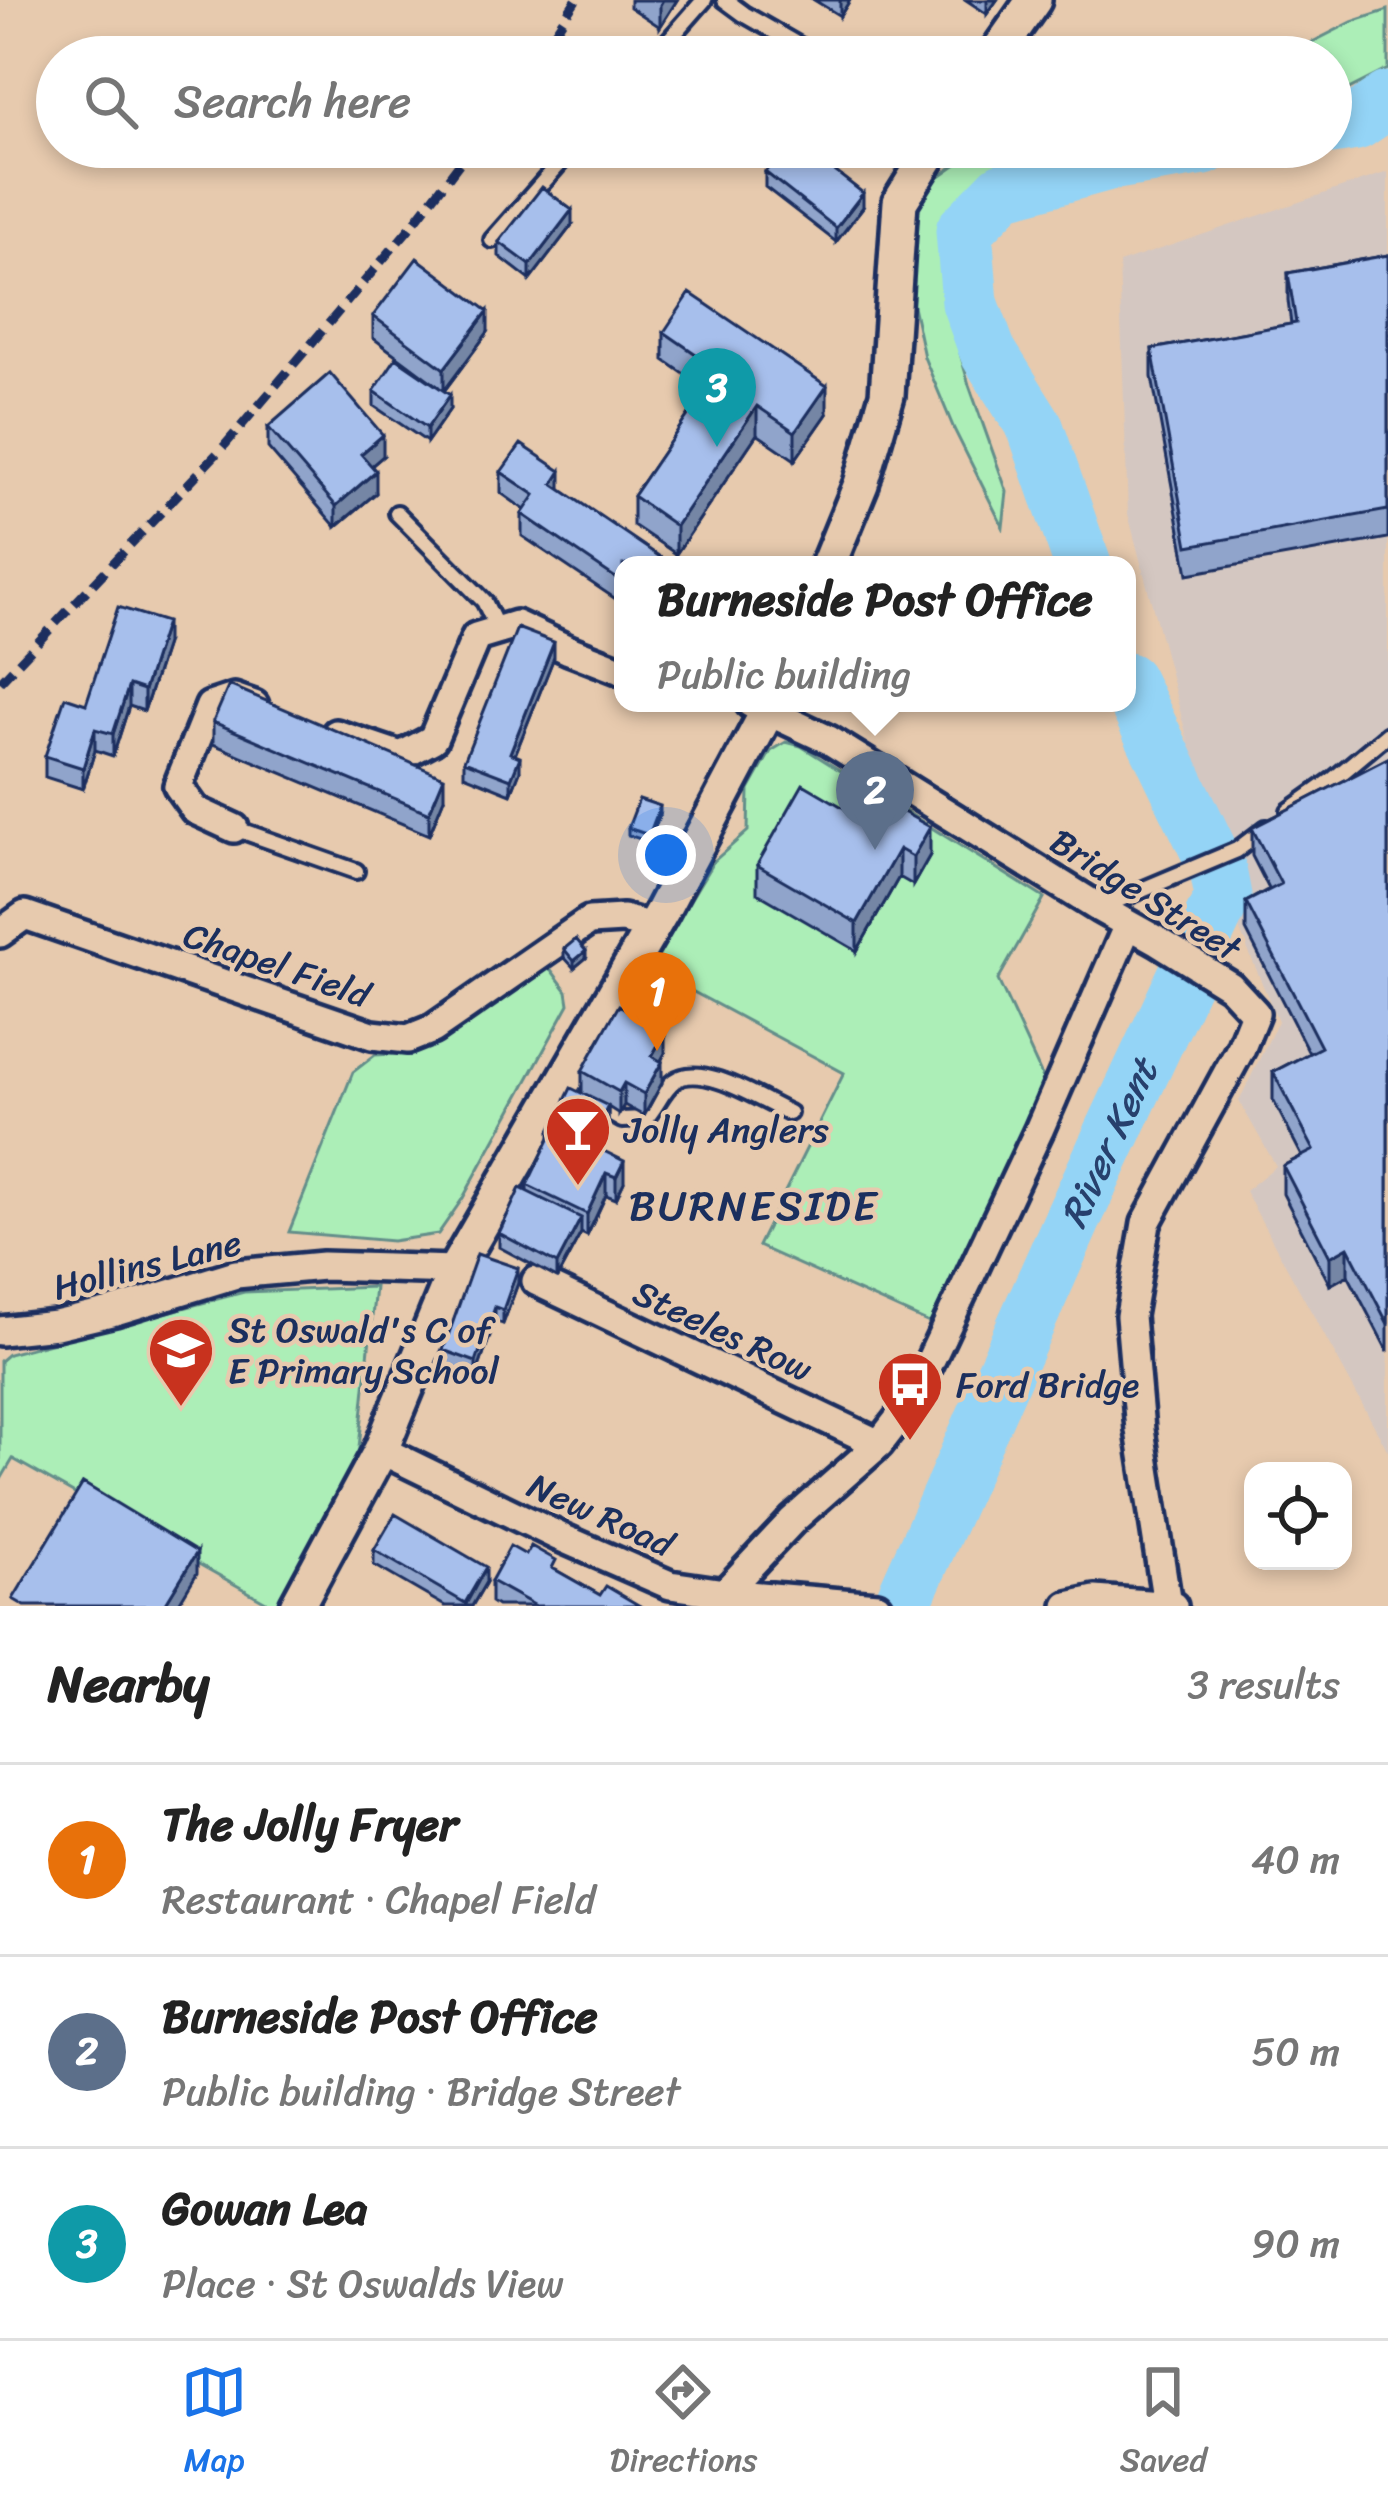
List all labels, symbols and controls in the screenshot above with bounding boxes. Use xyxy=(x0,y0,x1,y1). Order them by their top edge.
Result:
search box xyxy=(36,36,1352,168)
text: Search here xyxy=(174,62,411,142)
icon: search xyxy=(78,69,144,135)
pin: 3 xyxy=(678,348,756,447)
popup xyxy=(614,556,1136,712)
text: Burneside Post Office xyxy=(657,560,1093,640)
text: Public building xyxy=(657,640,911,709)
pin: 2 xyxy=(836,751,914,850)
street label: Bridge Street xyxy=(1037,811,1255,980)
your location xyxy=(636,825,696,885)
street label: Chapel Field xyxy=(175,903,381,1027)
pin: 1 xyxy=(618,952,696,1051)
water label: River Kent xyxy=(1039,1044,1179,1239)
bar icon: Jolly Anglers xyxy=(543,1094,613,1188)
place label: Jolly Anglers xyxy=(622,1098,829,1162)
district label: BURNESIDE xyxy=(629,1169,879,1243)
street label: Hollins Lane xyxy=(46,1211,248,1319)
street label: Steeles Row xyxy=(622,1261,824,1401)
place label: St Oswald's C of E Primary School xyxy=(228,1298,499,1403)
school or university icon: St Oswald's C of E Primary School xyxy=(146,1315,216,1409)
bus stop icon: Ford Bridge xyxy=(875,1349,945,1443)
place label: Ford Bridge xyxy=(956,1353,1139,1417)
street label: New Road xyxy=(517,1454,686,1576)
map controls xyxy=(1244,1462,1352,1570)
button: locate xyxy=(1244,1462,1352,1570)
text: Nearby xyxy=(48,1639,209,1729)
text: 3 results xyxy=(1187,1650,1340,1719)
text: The Jolly Fryer xyxy=(162,1785,458,1865)
text: 1 xyxy=(79,1825,95,1894)
text: 40 m xyxy=(1251,1825,1340,1894)
text: Restaurant · Chapel Field xyxy=(162,1865,596,1934)
text: Burneside Post Office xyxy=(162,1977,598,2057)
text: 2 xyxy=(76,2017,98,2086)
text: 50 m xyxy=(1251,2017,1340,2086)
text: Public building · Bridge Street xyxy=(162,2057,680,2126)
text: Gowan Lea xyxy=(162,2169,368,2249)
text: 3 xyxy=(76,2209,98,2278)
text: 90 m xyxy=(1251,2209,1340,2278)
text: Place · St Oswalds View xyxy=(162,2249,563,2318)
tab: Map xyxy=(181,2359,247,2489)
tab: Directions xyxy=(610,2359,757,2489)
tab: Saved xyxy=(1120,2359,1207,2489)

